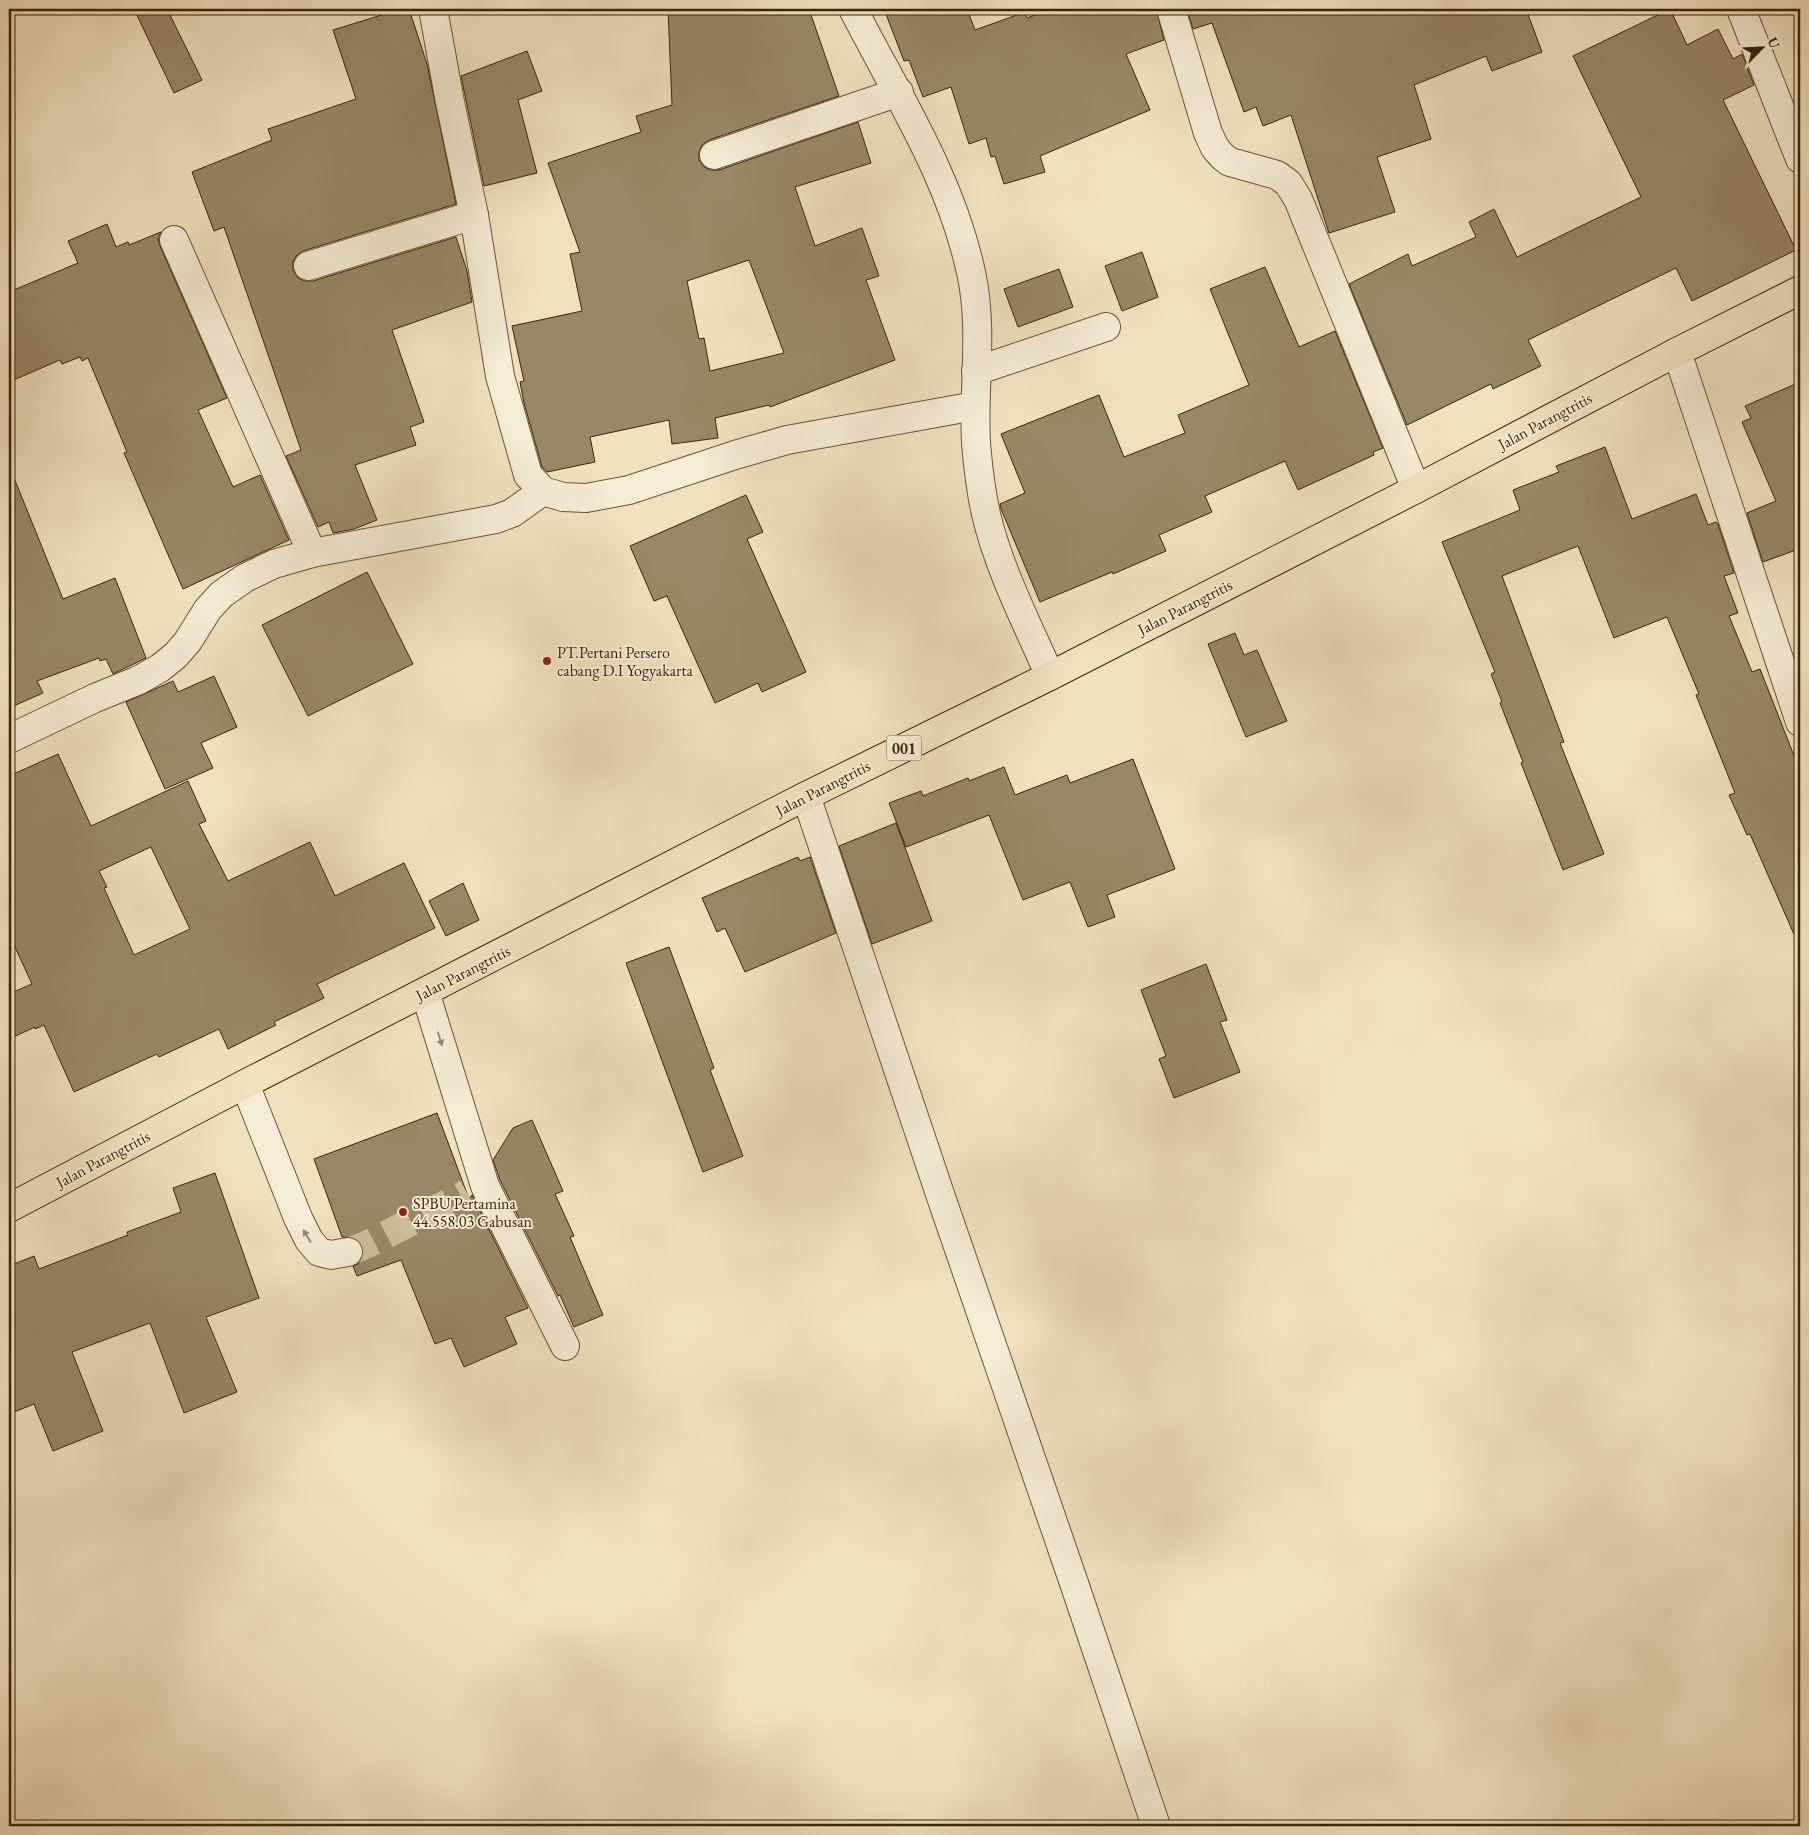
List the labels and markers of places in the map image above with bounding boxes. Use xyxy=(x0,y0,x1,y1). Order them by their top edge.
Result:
place label: PT.Pertani Persero cabang D.I Yogyakarta xyxy=(557,642,693,681)
marker: PT.Pertani Persero cabang D.I Yogyakarta xyxy=(541,655,553,667)
place label: SPBU Pertamina 44.558.03 Gabusan xyxy=(413,1193,533,1232)
marker: SPBU Pertamina 44.558.03 Gabusan xyxy=(397,1206,409,1218)

